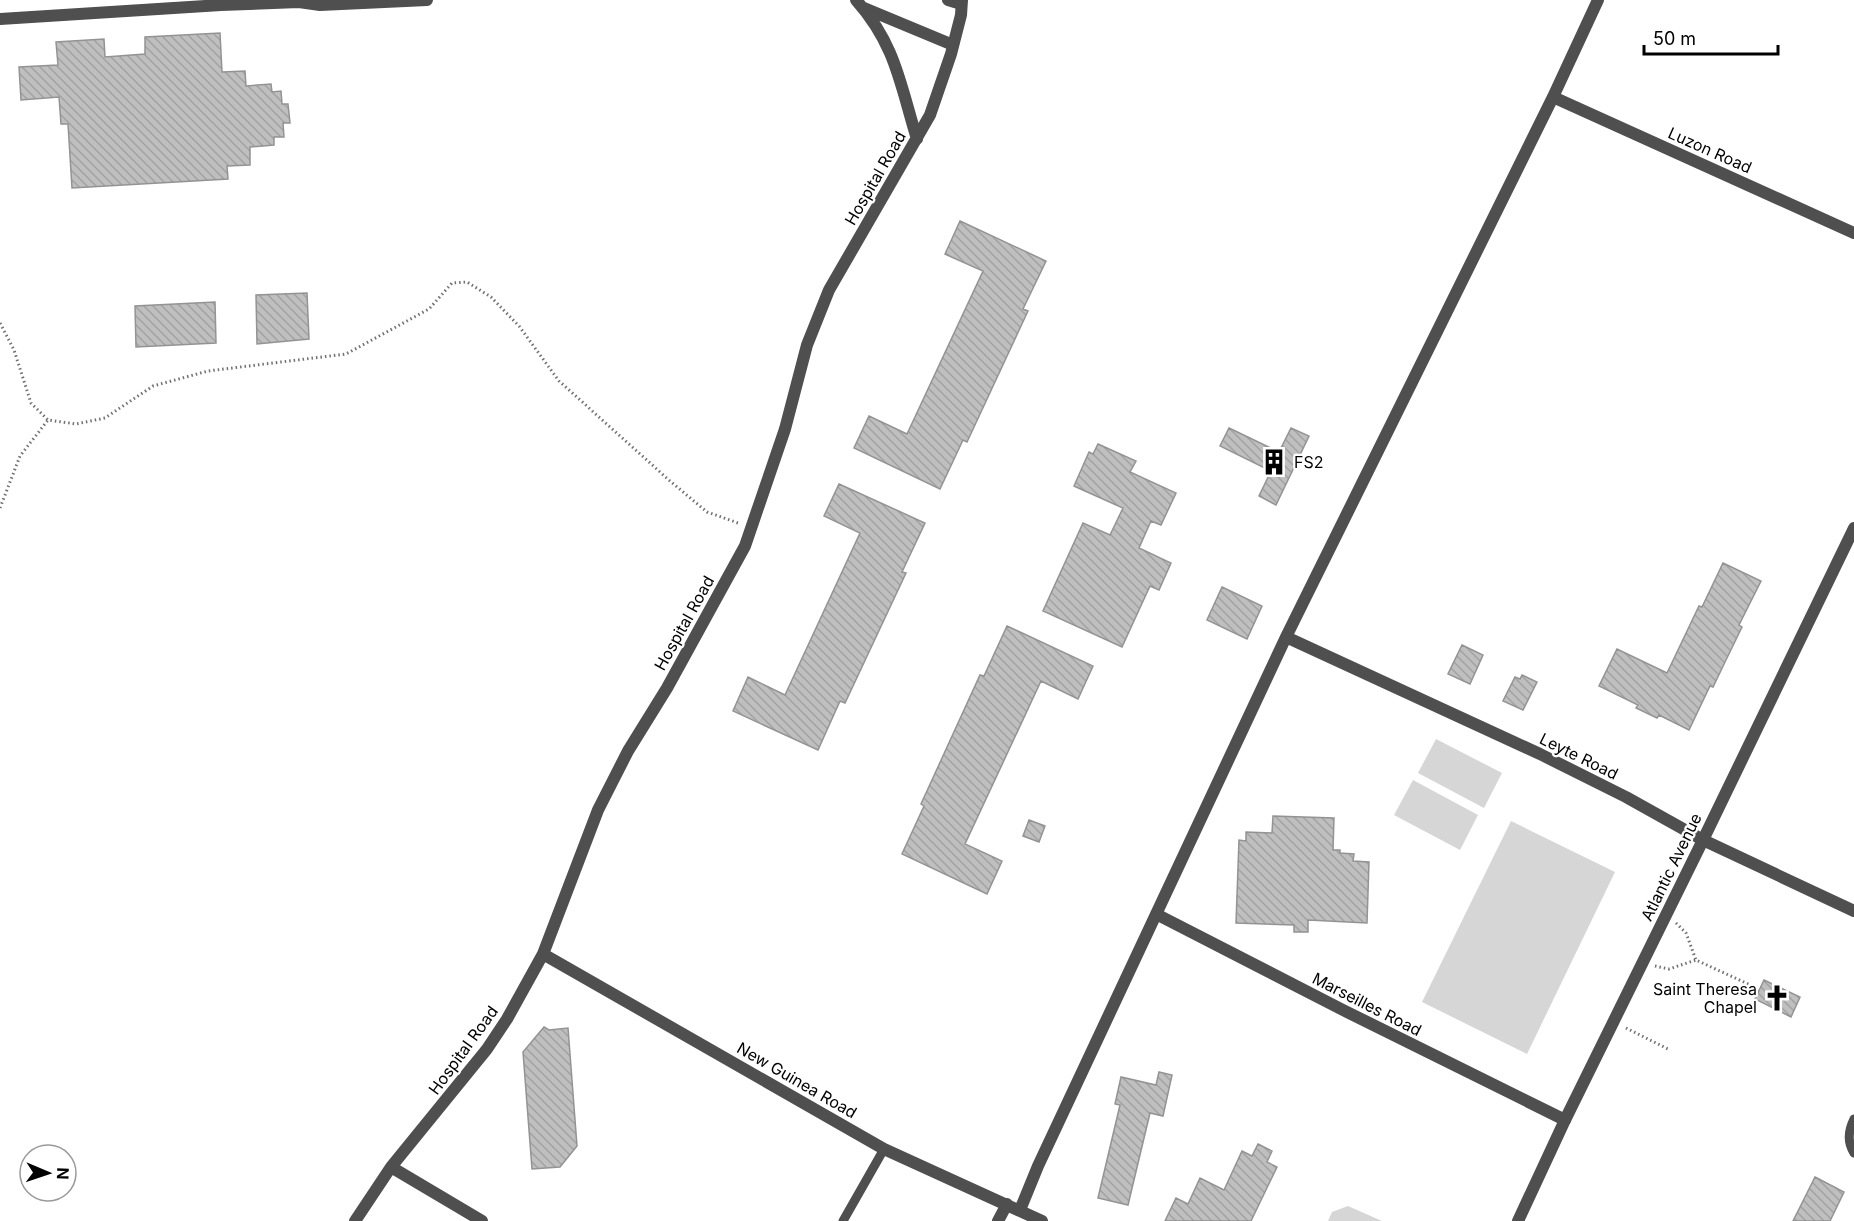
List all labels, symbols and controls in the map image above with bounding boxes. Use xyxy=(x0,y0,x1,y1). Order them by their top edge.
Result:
scale bar xyxy=(1644,18,1778,56)
text: 50 m xyxy=(1653,28,1696,49)
street label: Luzon Road xyxy=(1665,123,1755,177)
street label: Hospital Road xyxy=(840,128,910,228)
building icon: FS2 xyxy=(1259,447,1289,477)
place label: FS2 xyxy=(1294,452,1323,472)
street label: Hospital Road xyxy=(650,572,718,674)
street label: Leyte Road xyxy=(1537,728,1621,784)
street label: Atlantic Avenue xyxy=(1636,810,1706,924)
street label: Marseilles Road xyxy=(1309,968,1425,1040)
place label: Saint Theresa Chapel xyxy=(1653,979,1757,1017)
church icon: Saint Theresa Chapel xyxy=(1762,983,1792,1013)
street label: Hospital Road xyxy=(424,1002,502,1098)
street label: New Guinea Road xyxy=(734,1038,860,1122)
north arrow xyxy=(18,1143,78,1203)
text: N xyxy=(53,1167,73,1180)

